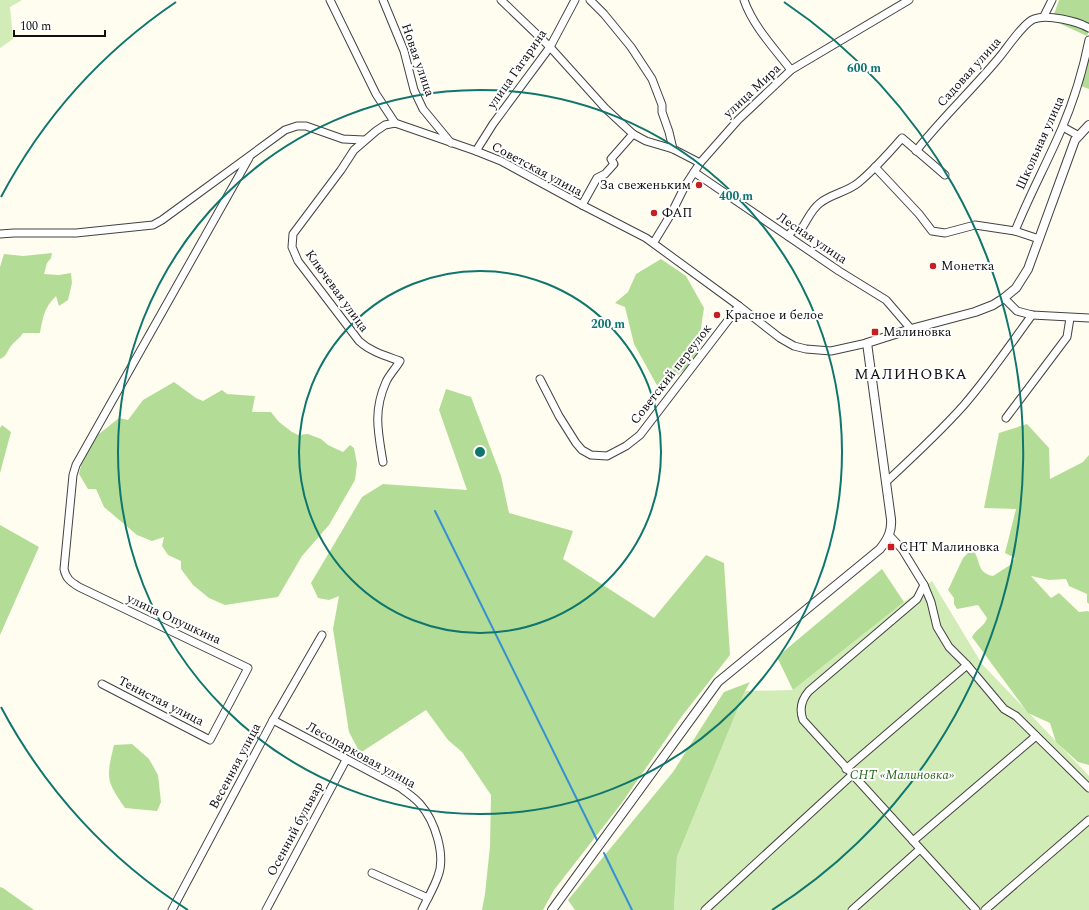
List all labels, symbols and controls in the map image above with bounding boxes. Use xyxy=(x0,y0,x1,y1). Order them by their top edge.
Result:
scale bar xyxy=(14,12,105,38)
text: 100 m xyxy=(20,17,51,36)
street label: Новая улица xyxy=(396,21,440,100)
street label: улица Гагарина xyxy=(481,25,552,114)
street label: Садовая улица xyxy=(932,32,1006,111)
street label: улица Мира xyxy=(718,59,786,124)
text: 600 m xyxy=(847,59,881,78)
street label: Школьная улица xyxy=(1010,92,1070,193)
street label: Советская улица xyxy=(488,137,587,202)
place label: За свеженьким xyxy=(599,175,691,195)
marker: За свеженьким xyxy=(694,180,704,190)
text: 400 m xyxy=(719,187,753,206)
place label: ФАП xyxy=(662,203,692,223)
street label: Лесная улица xyxy=(773,207,852,269)
marker: ФАП xyxy=(649,208,659,218)
street label: Ключевая улица xyxy=(300,246,374,337)
place label: Монетка xyxy=(941,256,995,276)
marker: Монетка xyxy=(928,261,938,271)
place label: Красное и белое xyxy=(725,305,824,325)
marker: Красное и белое xyxy=(712,310,722,320)
text: 200 m xyxy=(591,315,625,334)
street label: Советский переулок xyxy=(625,319,717,429)
place label: Малиновка xyxy=(883,322,952,342)
marker: Малиновка xyxy=(870,327,880,337)
district label: МАЛИНОВКА xyxy=(854,363,968,386)
centre of rings xyxy=(473,445,487,459)
place label: СНТ Малиновка xyxy=(899,537,1000,557)
marker: СНТ Малиновка xyxy=(886,542,896,552)
street label: улица Опушкина xyxy=(123,588,225,650)
street label: Тенистая улица xyxy=(115,671,208,732)
street label: Лесопарковая улица xyxy=(302,717,420,794)
street label: Весенняя улица xyxy=(204,719,266,813)
park label: СНТ «Малиновка» xyxy=(850,765,955,785)
street label: Осенний бульвар xyxy=(262,778,328,880)

